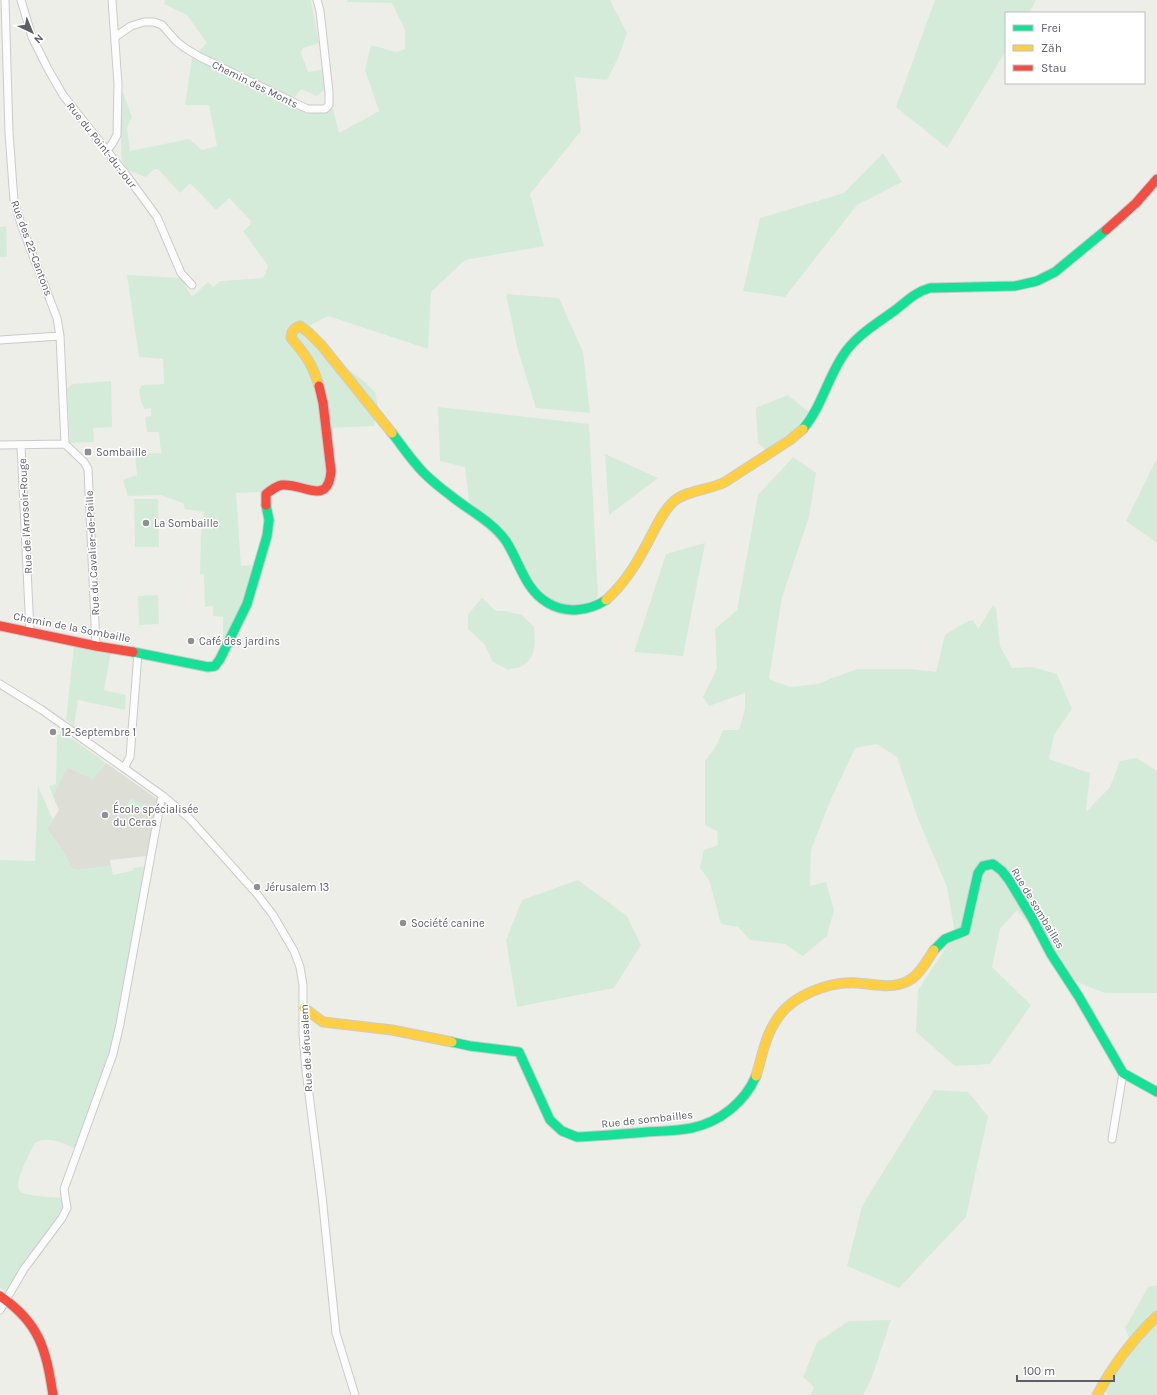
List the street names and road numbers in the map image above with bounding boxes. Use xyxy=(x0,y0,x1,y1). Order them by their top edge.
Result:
street label: Chemin des Monts xyxy=(210,58,300,111)
street label: Rue du Point-du-Jour xyxy=(64,100,139,191)
street label: Rue des 22-Cantons xyxy=(8,199,55,298)
street label: Rue de l'Arrosoir-Rouge xyxy=(16,458,35,574)
street label: Rue du Cavalier-de-Paille xyxy=(83,490,102,616)
street label: Chemin de la Sombaille xyxy=(12,610,132,645)
street label: Rue de sombailles xyxy=(1008,865,1067,951)
street label: Rue de Jérusalem xyxy=(298,1004,315,1092)
street label: Rue de sombailles xyxy=(601,1108,694,1131)

